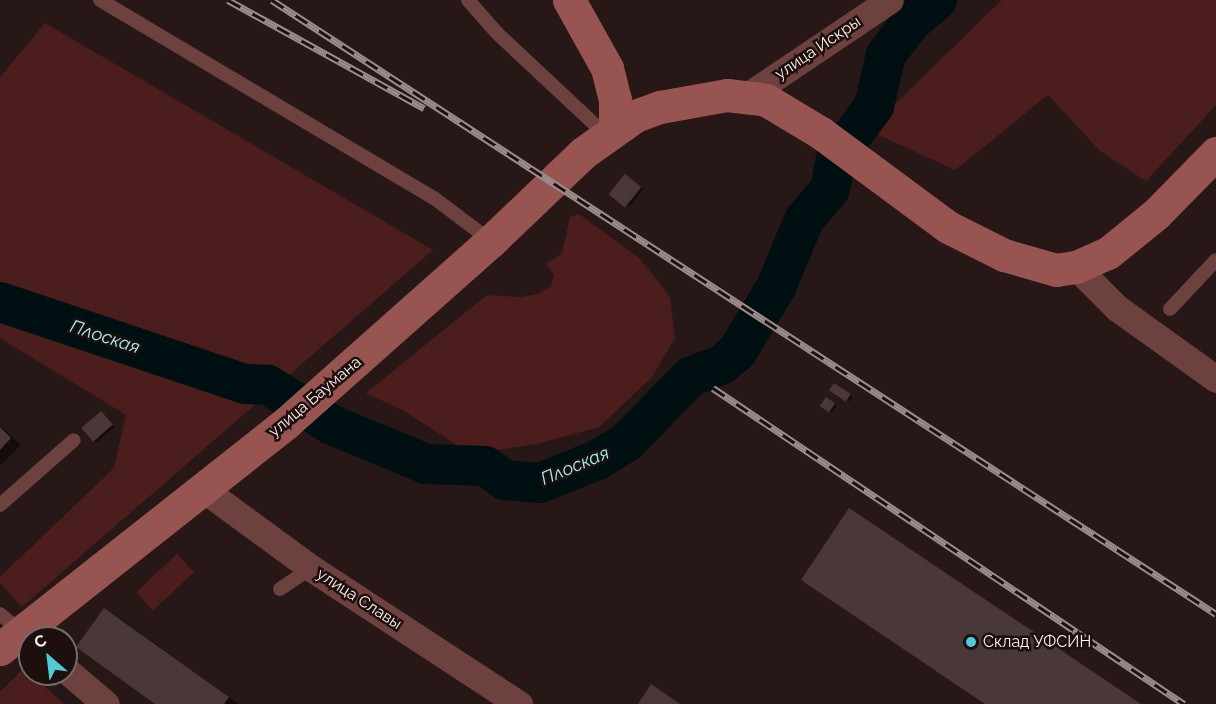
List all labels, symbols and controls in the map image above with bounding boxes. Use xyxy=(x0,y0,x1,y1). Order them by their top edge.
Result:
street label: улица Искры xyxy=(771,12,865,84)
water label: Плоская xyxy=(67,316,143,358)
street label: улица Баумана xyxy=(265,353,365,441)
water label: Плоская xyxy=(538,442,612,490)
street label: улица Славы xyxy=(313,564,405,634)
north arrow xyxy=(18,626,78,686)
text: С xyxy=(31,630,50,652)
place label: Склад УФСИН xyxy=(983,632,1091,652)
marker: Склад УФСИН xyxy=(964,635,978,649)

